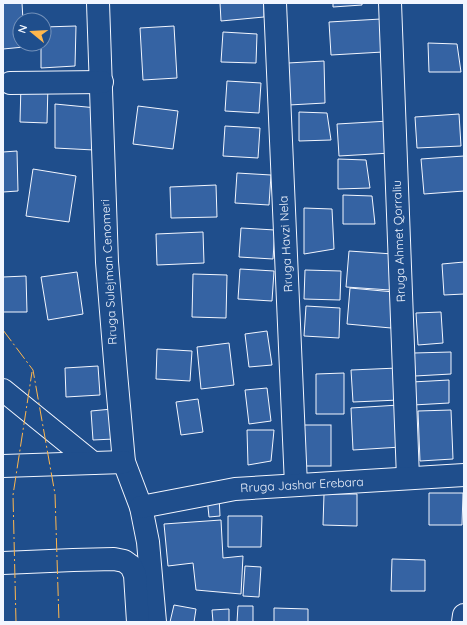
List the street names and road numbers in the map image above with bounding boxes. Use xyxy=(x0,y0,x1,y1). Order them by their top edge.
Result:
street label: Rruga Ahmet Qorraliu xyxy=(389,180,408,302)
street label: Rruga Havzi Nela xyxy=(275,195,296,293)
street label: Rruga Sulejman Cenomeri xyxy=(97,199,120,345)
street label: Rruga Jashar Erebara xyxy=(240,474,364,495)

